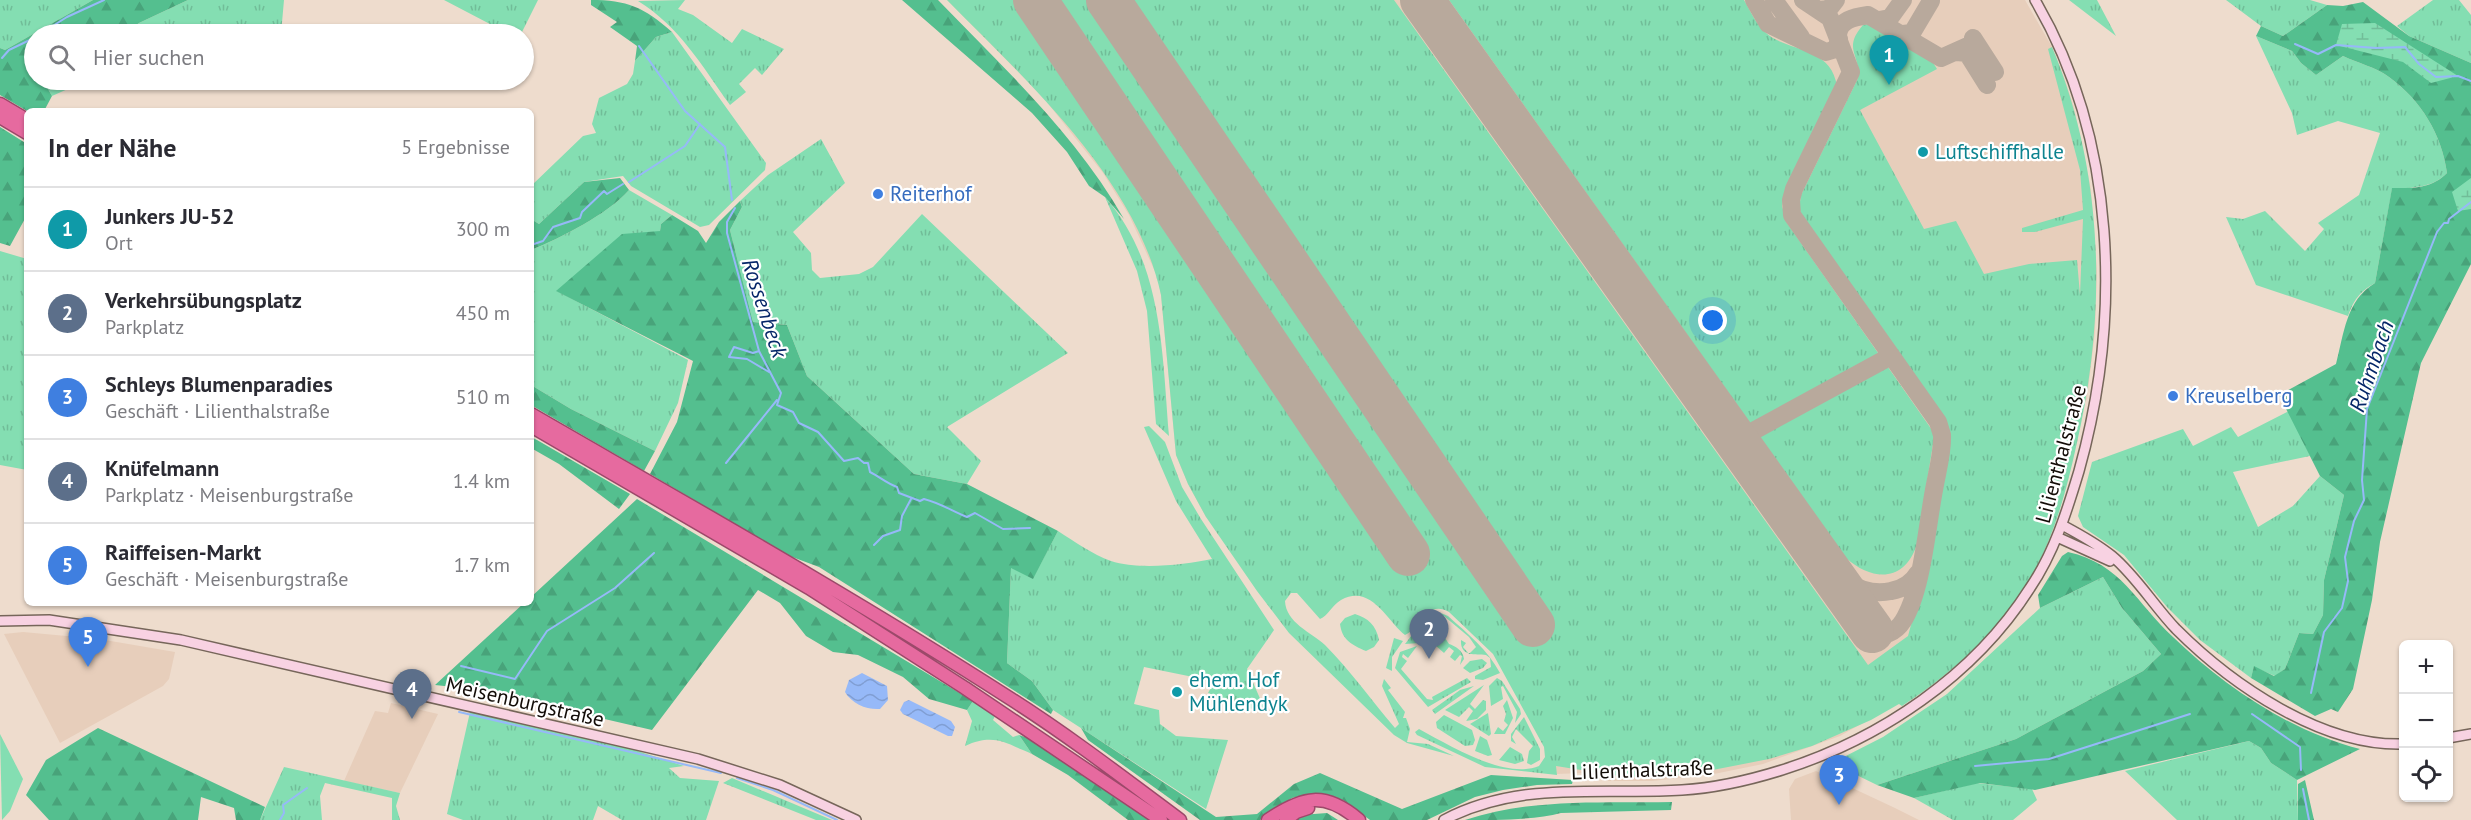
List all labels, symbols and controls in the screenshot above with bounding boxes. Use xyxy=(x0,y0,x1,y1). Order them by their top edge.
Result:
search box xyxy=(24,24,534,90)
pin: 1 xyxy=(1870,36,1908,85)
icon: search xyxy=(45,41,78,74)
text: Hier suchen xyxy=(93,43,205,71)
text: In der Nähe xyxy=(48,131,176,164)
text: 5 Ergebnisse xyxy=(401,134,510,160)
place label: Luftschiffhalle xyxy=(1935,138,2064,165)
marker: Luftschiffhalle xyxy=(1916,145,1930,159)
place label: Reiterhof xyxy=(890,180,973,207)
marker: Reiterhof xyxy=(871,187,885,201)
text: Junkers JU-52 xyxy=(105,202,234,230)
text: 1 xyxy=(62,216,73,242)
text: 300 m xyxy=(456,216,510,242)
text: Ort xyxy=(105,230,133,256)
water label: Rossenbeck xyxy=(736,255,794,362)
text: Verkehrsübungsplatz xyxy=(105,286,302,314)
text: 2 xyxy=(62,300,73,326)
text: 450 m xyxy=(456,300,510,326)
your location xyxy=(1698,306,1727,335)
text: Parkplatz xyxy=(105,314,184,340)
water label: Ruhmbach xyxy=(2342,317,2400,415)
text: Schleys Blumenparadies xyxy=(105,370,333,398)
street label: Lilienthalstraße xyxy=(2029,382,2092,526)
place label: Kreuselberg xyxy=(2185,382,2292,409)
text: 3 xyxy=(62,384,73,410)
text: 510 m xyxy=(456,384,510,410)
marker: Kreuselberg xyxy=(2166,389,2180,403)
text: Geschäft · Lilienthalstraße xyxy=(105,398,330,424)
text: Knüfelmann xyxy=(105,454,219,482)
text: 4 xyxy=(62,468,73,494)
text: 1.4 km xyxy=(453,468,510,494)
text: Parkplatz · Meisenburgstraße xyxy=(105,482,353,508)
text: Raiffeisen-Markt xyxy=(105,538,261,566)
text: 5 xyxy=(62,552,73,578)
text: 1.7 km xyxy=(454,552,510,578)
text: Geschäft · Meisenburgstraße xyxy=(105,566,348,592)
pin: 2 xyxy=(1410,610,1448,659)
pin: 5 xyxy=(68,618,107,667)
map controls xyxy=(2399,640,2453,802)
button: + xyxy=(2399,640,2453,694)
place label: ehem. Hof Mühlendyk xyxy=(1189,666,1288,717)
pin: 4 xyxy=(392,670,432,719)
street label: Meisenburgstraße xyxy=(443,670,607,733)
marker: ehem. Hof Mühlendyk xyxy=(1170,685,1184,699)
button: − xyxy=(2399,694,2453,748)
button: locate xyxy=(2399,748,2453,802)
street label: Lilienthalstraße xyxy=(1570,754,1713,785)
pin: 3 xyxy=(1820,756,1858,805)

